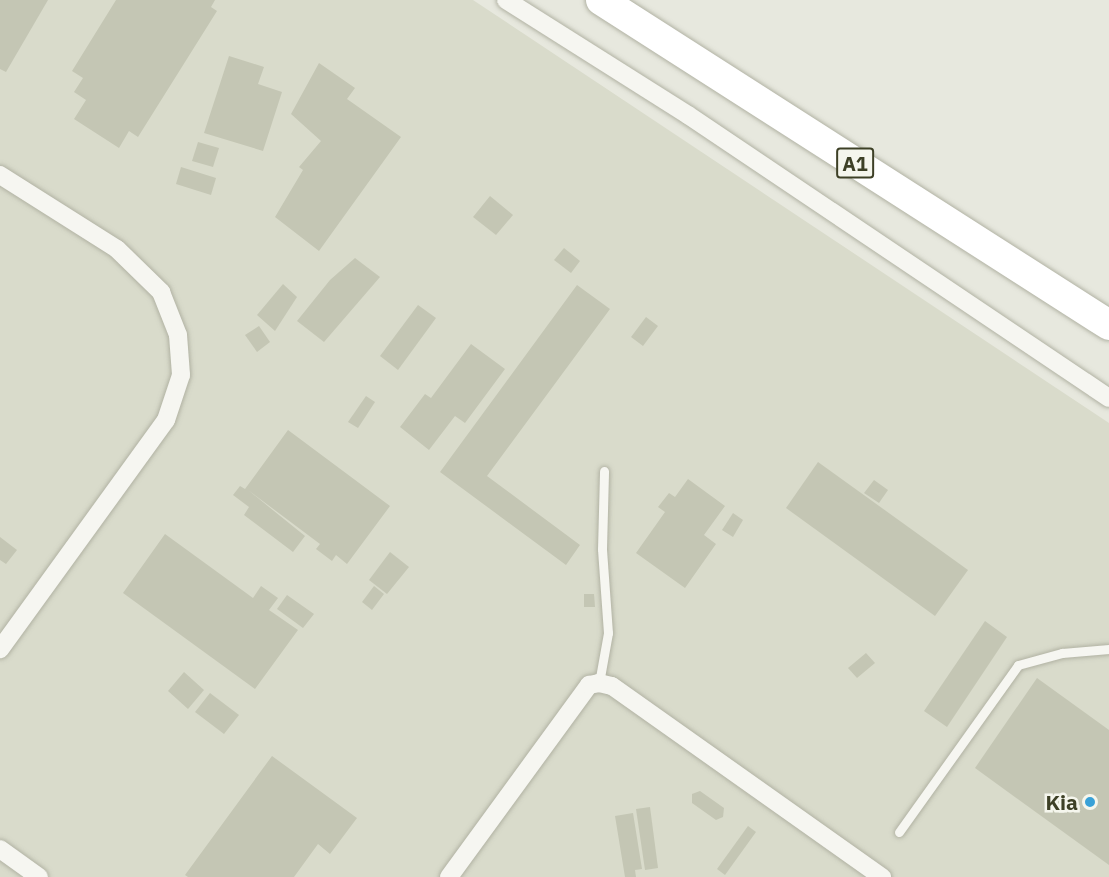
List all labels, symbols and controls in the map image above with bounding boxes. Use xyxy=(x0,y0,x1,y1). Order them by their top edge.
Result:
road number: A1 xyxy=(836,146,874,180)
place label: Kia xyxy=(1045,789,1078,815)
marker: Kia xyxy=(1083,795,1097,809)

